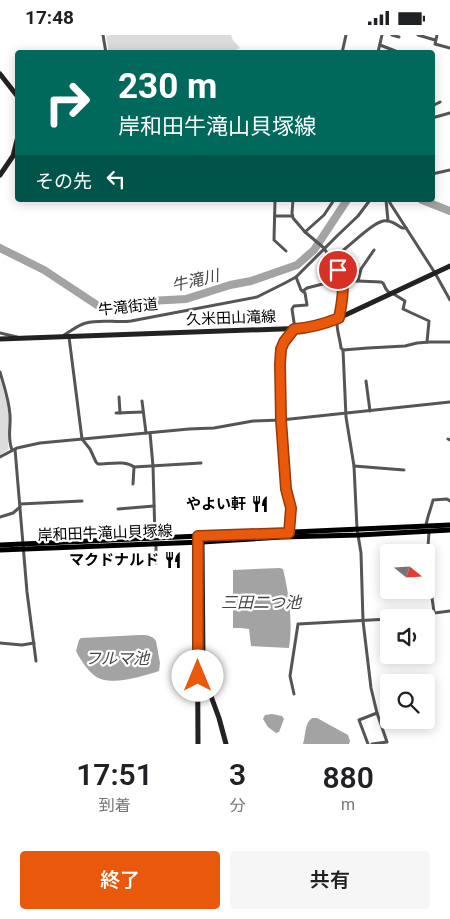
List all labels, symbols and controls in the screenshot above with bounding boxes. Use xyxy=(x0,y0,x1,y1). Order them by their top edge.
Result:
text: 17:48 xyxy=(25,6,74,29)
text: 230 m xyxy=(118,66,217,107)
icon: right xyxy=(35,70,100,135)
text: 岸和田牛滝山貝塚線 xyxy=(118,114,316,139)
icon: left xyxy=(102,165,130,193)
text: その先 xyxy=(35,170,92,193)
pin xyxy=(317,249,359,291)
icon: arrive xyxy=(324,256,352,284)
water label: 牛滝川 xyxy=(170,265,223,295)
street label: 牛滝街道 xyxy=(97,295,159,319)
street label: 久米田山滝線 xyxy=(186,307,276,329)
restaurant icon: やよい軒 xyxy=(250,494,270,514)
place label: やよい軒 xyxy=(186,495,246,513)
street label: 岸和田牛滝山貝塚線 xyxy=(37,522,173,544)
north arrow xyxy=(380,544,435,599)
map controls xyxy=(380,544,435,729)
restaurant icon: マクドナルド xyxy=(163,550,183,570)
place label: マクドナルド xyxy=(69,551,159,569)
water label: 三田二つ池 xyxy=(221,593,303,612)
button: sound xyxy=(380,609,435,664)
water label: フルマ池 xyxy=(85,649,151,668)
position arrow xyxy=(171,649,223,701)
button: search xyxy=(380,674,435,729)
text: 17:51 xyxy=(76,757,153,792)
text: 3 xyxy=(229,757,246,792)
text: 880 xyxy=(322,760,374,795)
text: m xyxy=(341,795,355,814)
text: 到着 xyxy=(99,796,131,815)
text: 分 xyxy=(230,796,246,815)
button: 終了 xyxy=(20,851,220,909)
button: 共有 xyxy=(230,851,430,909)

